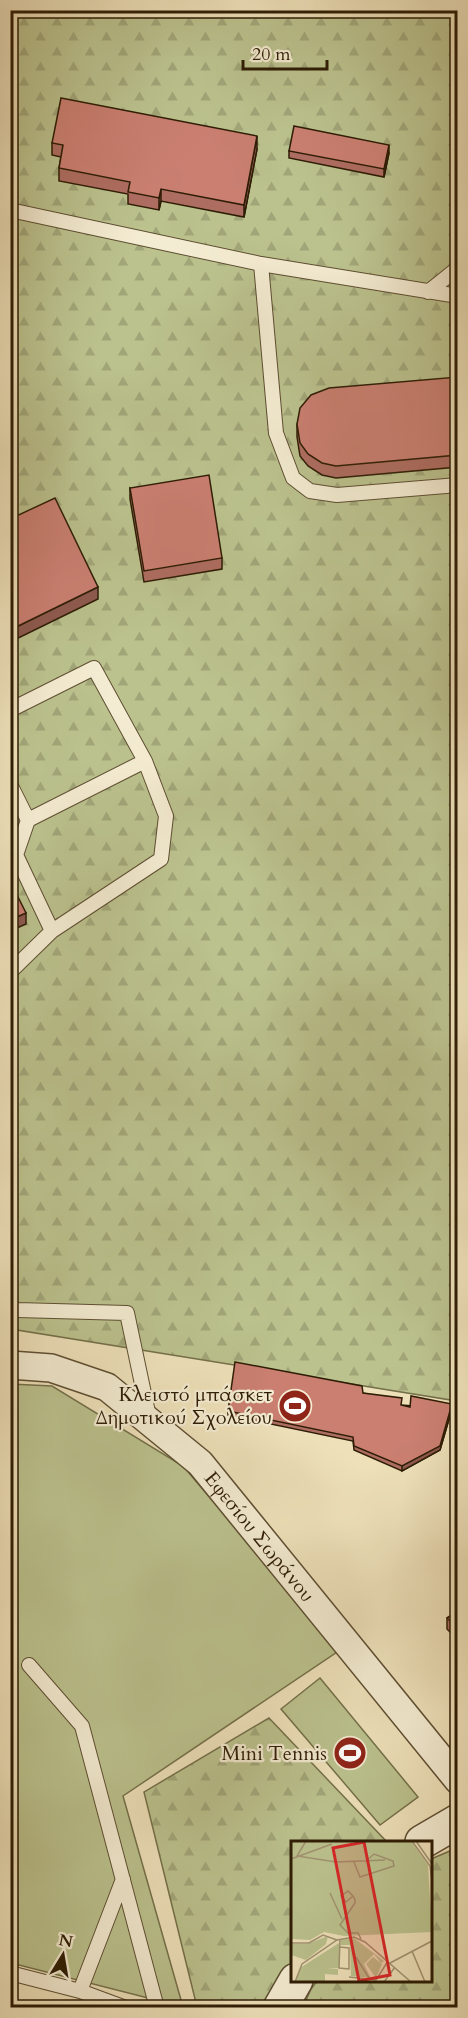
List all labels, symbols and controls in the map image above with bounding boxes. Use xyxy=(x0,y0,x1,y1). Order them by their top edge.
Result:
scale bar xyxy=(243,33,327,71)
text: 20 m xyxy=(252,42,291,67)
place label: Κλειστό μπάσκετ Δημοτικού Σχολείου xyxy=(96,1381,273,1431)
sports icon: Κλειστό μπάσκετ Δημοτικού Σχολείου xyxy=(277,1388,313,1424)
street label: Εφεσίου Σωράνου xyxy=(198,1466,321,1608)
sports icon: Mini Tennis xyxy=(332,1735,368,1771)
place label: Mini Tennis xyxy=(221,1740,327,1767)
inset map xyxy=(291,1841,432,1982)
north arrow xyxy=(33,1925,93,1985)
text: N xyxy=(57,1929,75,1953)

